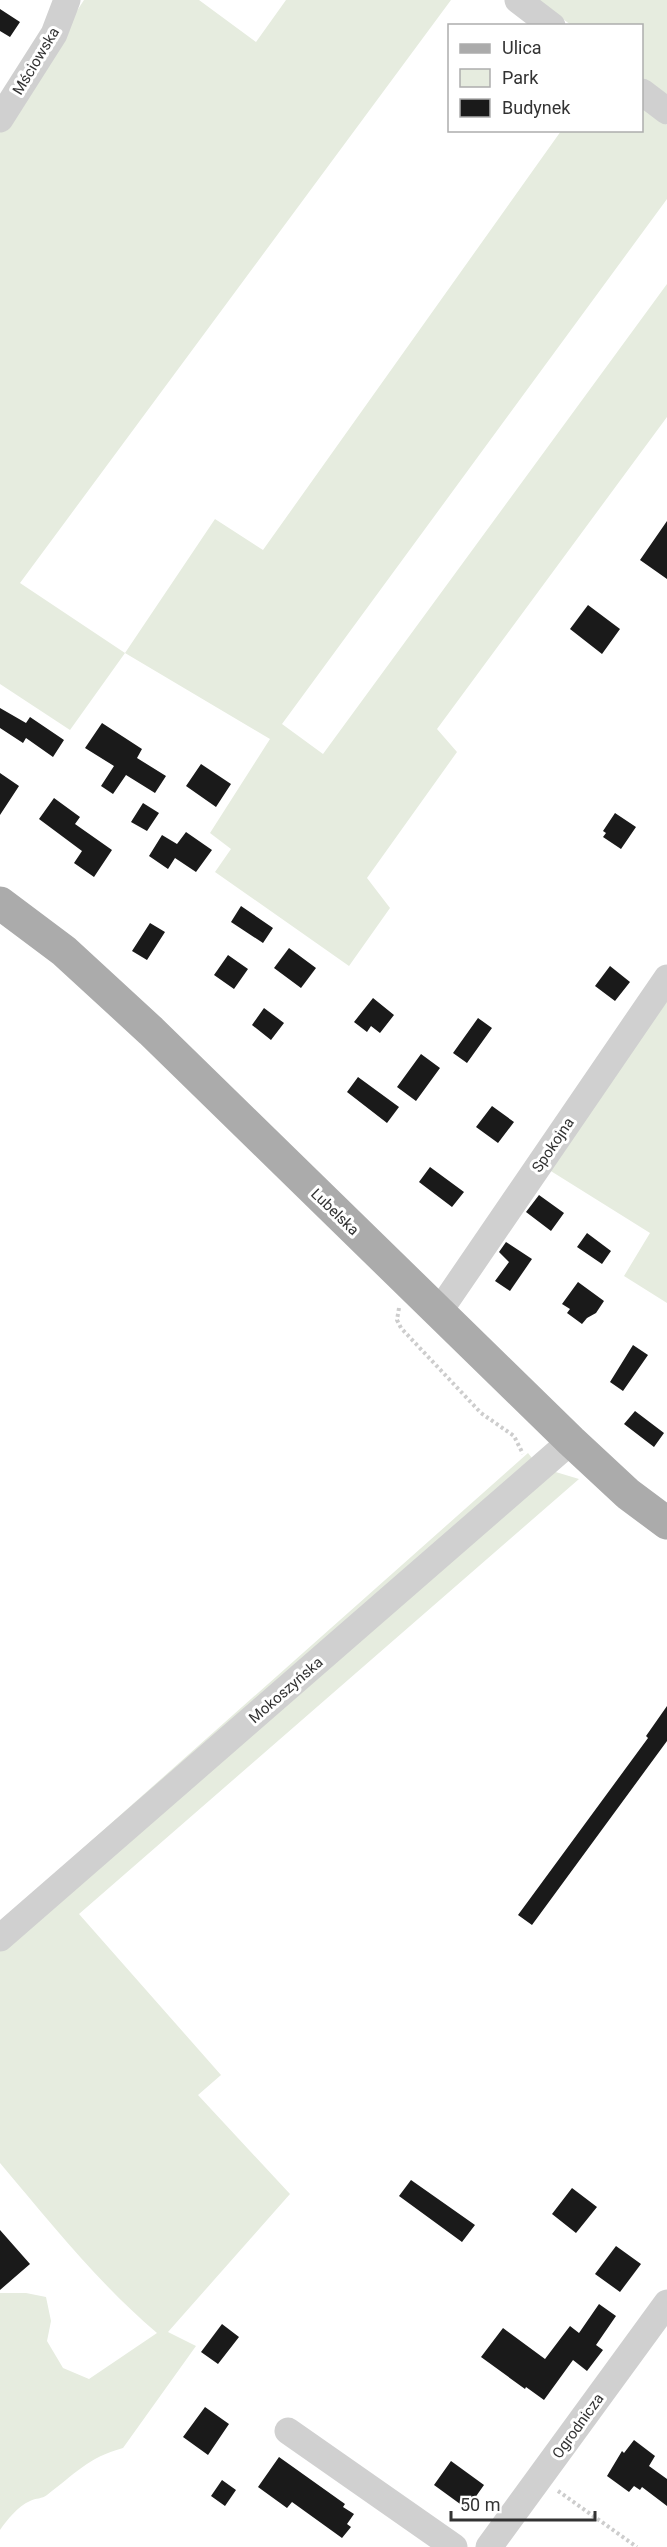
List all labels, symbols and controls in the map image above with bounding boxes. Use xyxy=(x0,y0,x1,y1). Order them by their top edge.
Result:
street label: Mściowska xyxy=(9,24,63,98)
legend xyxy=(448,24,643,132)
text: Ulica xyxy=(502,37,542,58)
text: Park xyxy=(502,67,539,88)
text: Budynek xyxy=(502,97,571,118)
street label: Spokojna xyxy=(528,1114,578,1176)
street label: Lubelska xyxy=(307,1185,363,1239)
street label: Mokoszyńska xyxy=(245,1653,327,1727)
street label: Ogrodnicza xyxy=(548,2390,608,2462)
scale bar xyxy=(451,2484,595,2522)
text: 50 m xyxy=(460,2494,500,2515)

